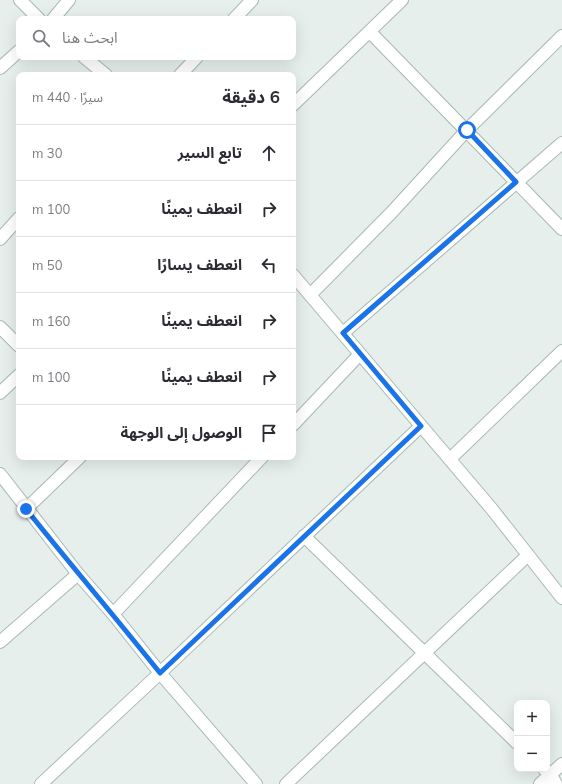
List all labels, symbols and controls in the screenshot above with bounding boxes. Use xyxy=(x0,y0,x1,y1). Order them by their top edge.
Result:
search box xyxy=(16,16,296,60)
icon: search xyxy=(30,27,52,49)
text: ابحث هنا xyxy=(62,28,118,47)
text: 6 دقيقة xyxy=(222,86,280,107)
text: سيرًا · 440 m xyxy=(32,89,103,105)
route start xyxy=(458,121,476,139)
icon: ahead xyxy=(258,142,280,164)
text: تابع السير xyxy=(178,143,242,162)
text: 30 m xyxy=(32,145,62,161)
icon: right xyxy=(258,198,280,220)
text: انعطف يمينًا xyxy=(161,199,242,218)
text: 100 m xyxy=(32,201,70,217)
icon: left xyxy=(258,254,280,276)
text: انعطف يسارًا xyxy=(157,255,242,274)
text: 50 m xyxy=(32,257,62,273)
icon: right xyxy=(258,310,280,332)
text: انعطف يمينًا xyxy=(161,311,242,330)
text: 160 m xyxy=(32,313,70,329)
icon: right xyxy=(258,366,280,388)
text: انعطف يمينًا xyxy=(161,367,242,386)
text: 100 m xyxy=(32,369,70,385)
icon: arrive xyxy=(258,422,280,444)
text: الوصول إلى الوجهة xyxy=(121,423,242,442)
route end xyxy=(17,500,35,518)
map controls xyxy=(514,700,550,772)
button: + xyxy=(514,700,550,736)
button: − xyxy=(514,736,550,772)

